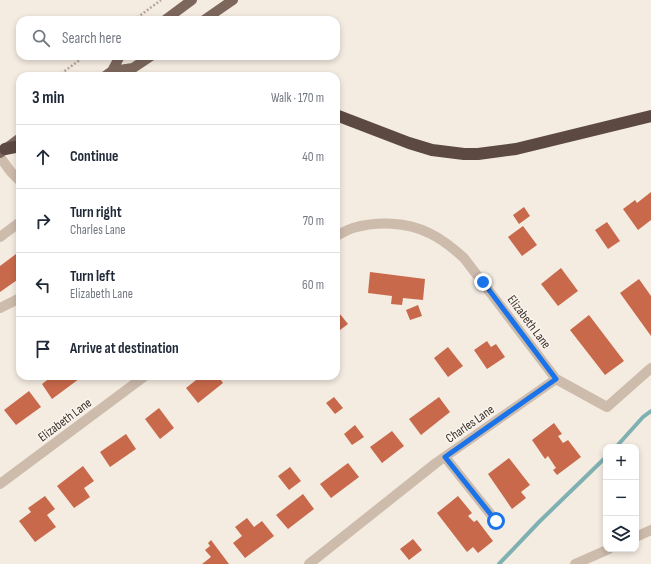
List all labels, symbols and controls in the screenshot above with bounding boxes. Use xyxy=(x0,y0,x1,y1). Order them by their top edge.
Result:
search box xyxy=(16,16,340,60)
icon: search xyxy=(30,27,52,49)
text: Search here xyxy=(62,29,122,48)
text: 3 min xyxy=(32,88,65,108)
text: Walk · 170 m xyxy=(271,90,324,106)
icon: ahead xyxy=(32,146,54,168)
text: Continue xyxy=(70,147,119,166)
text: 40 m xyxy=(302,149,324,165)
text: Turn right xyxy=(70,203,122,222)
icon: right xyxy=(32,210,54,232)
text: 70 m xyxy=(303,213,324,229)
text: Charles Lane xyxy=(70,222,126,238)
text: Turn left xyxy=(70,267,115,286)
route end xyxy=(474,273,492,291)
icon: left xyxy=(32,274,54,296)
text: 60 m xyxy=(302,277,324,293)
text: Elizabeth Lane xyxy=(70,286,133,302)
street label: Elizabeth Lane xyxy=(504,292,554,352)
icon: arrive xyxy=(32,338,54,360)
text: Arrive at destination xyxy=(70,339,179,358)
street label: Elizabeth Lane xyxy=(35,395,95,445)
street label: Charles Lane xyxy=(443,402,497,446)
map controls xyxy=(603,444,639,552)
button: + xyxy=(603,444,639,480)
button: − xyxy=(603,480,639,516)
route start xyxy=(487,512,505,530)
button: layers xyxy=(603,516,639,552)

